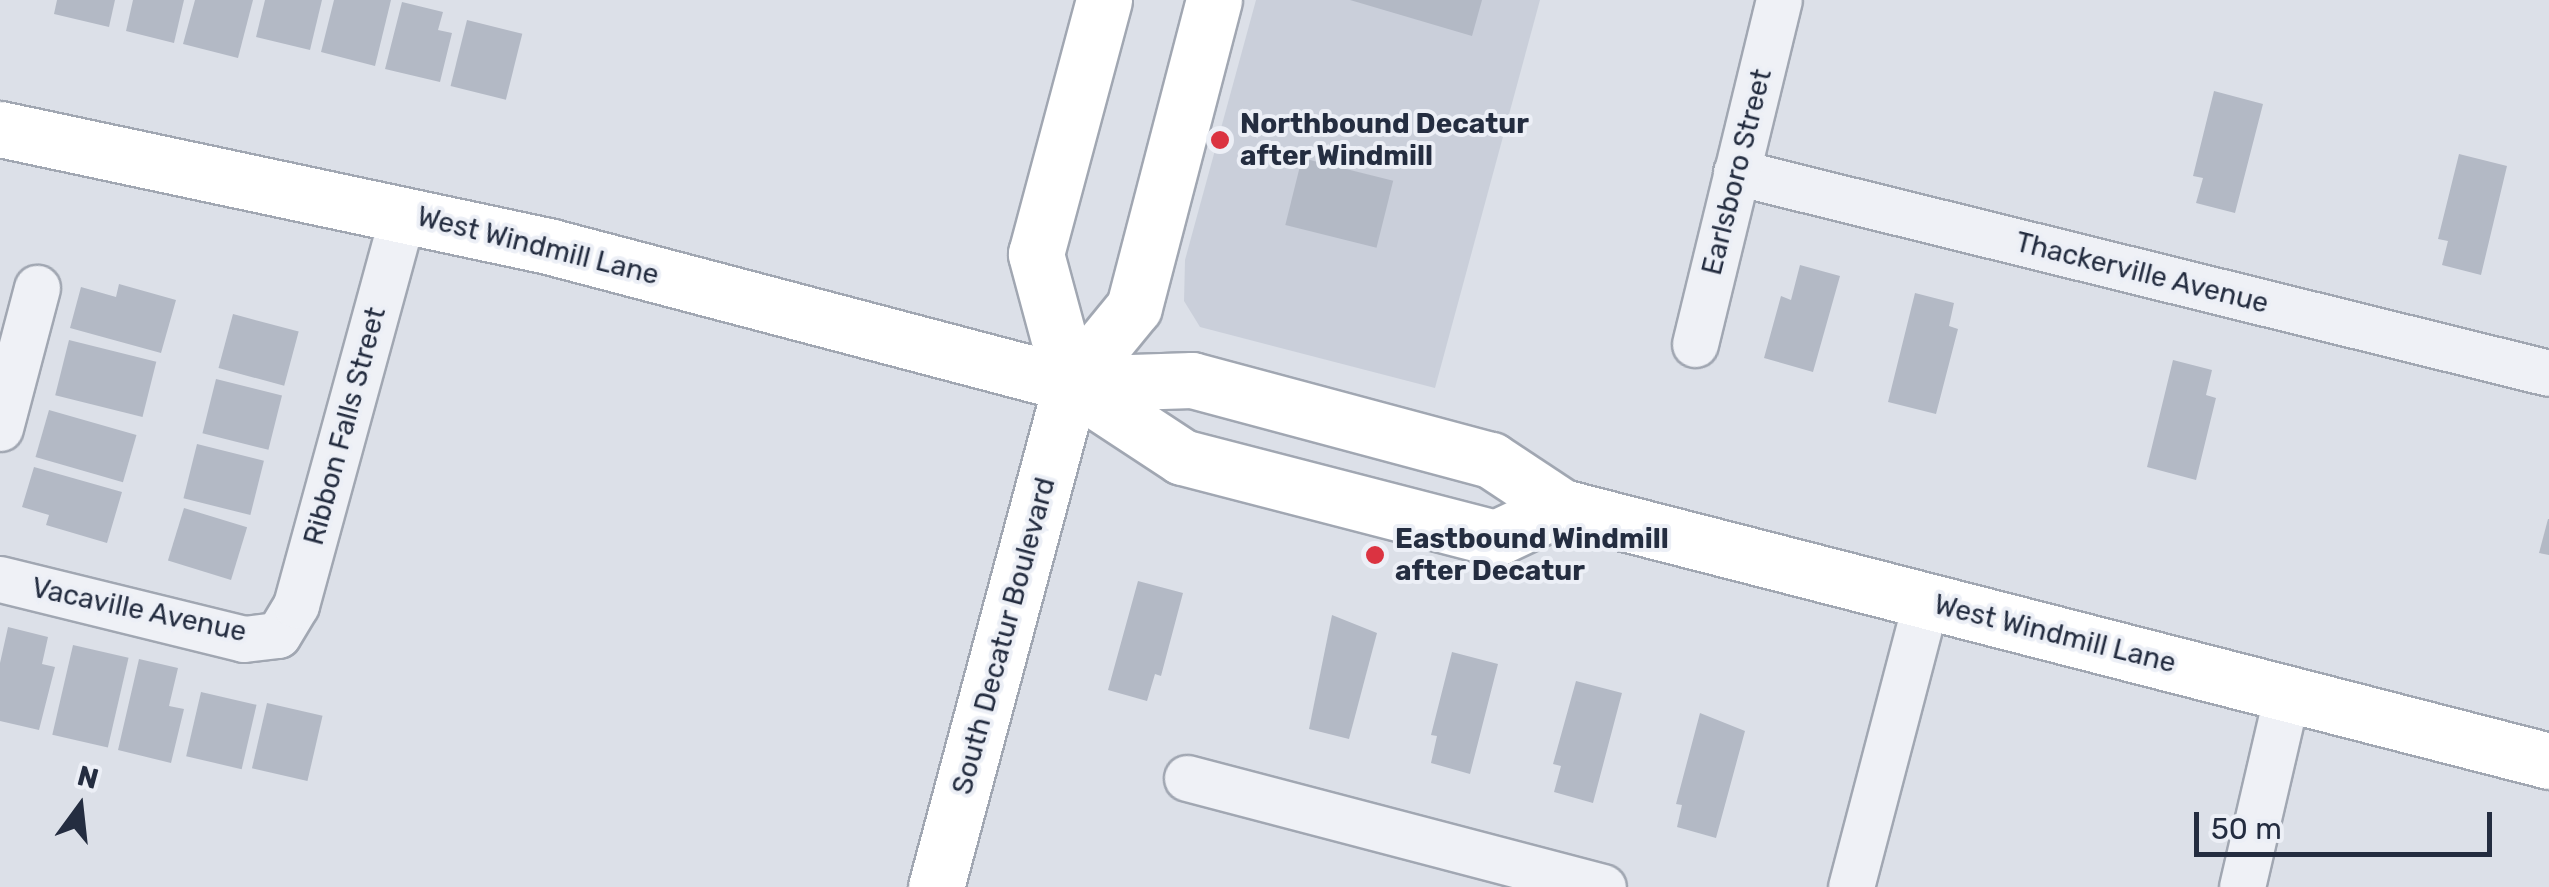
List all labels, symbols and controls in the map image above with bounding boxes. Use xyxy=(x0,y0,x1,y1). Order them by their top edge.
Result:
street label: Earlsboro Street xyxy=(1695,66,1779,278)
place label: Northbound Decatur after Windmill xyxy=(1240,107,1529,173)
marker: Northbound Decatur after Windmill xyxy=(1209,129,1231,151)
street label: West Windmill Lane xyxy=(413,200,663,292)
street label: Thackerville Avenue xyxy=(2012,225,2272,321)
street label: Ribbon Falls Street xyxy=(297,303,393,549)
street label: South Decatur Boulevard xyxy=(945,474,1063,798)
place label: Eastbound Windmill after Decatur xyxy=(1395,522,1669,588)
marker: Eastbound Windmill after Decatur xyxy=(1364,544,1386,566)
street label: Vacaville Avenue xyxy=(28,571,250,649)
street label: West Windmill Lane xyxy=(1930,588,2180,680)
north arrow xyxy=(30,757,130,857)
text: N xyxy=(74,759,102,796)
scale bar xyxy=(2199,792,2496,854)
text: 50 m xyxy=(2211,811,2282,847)

